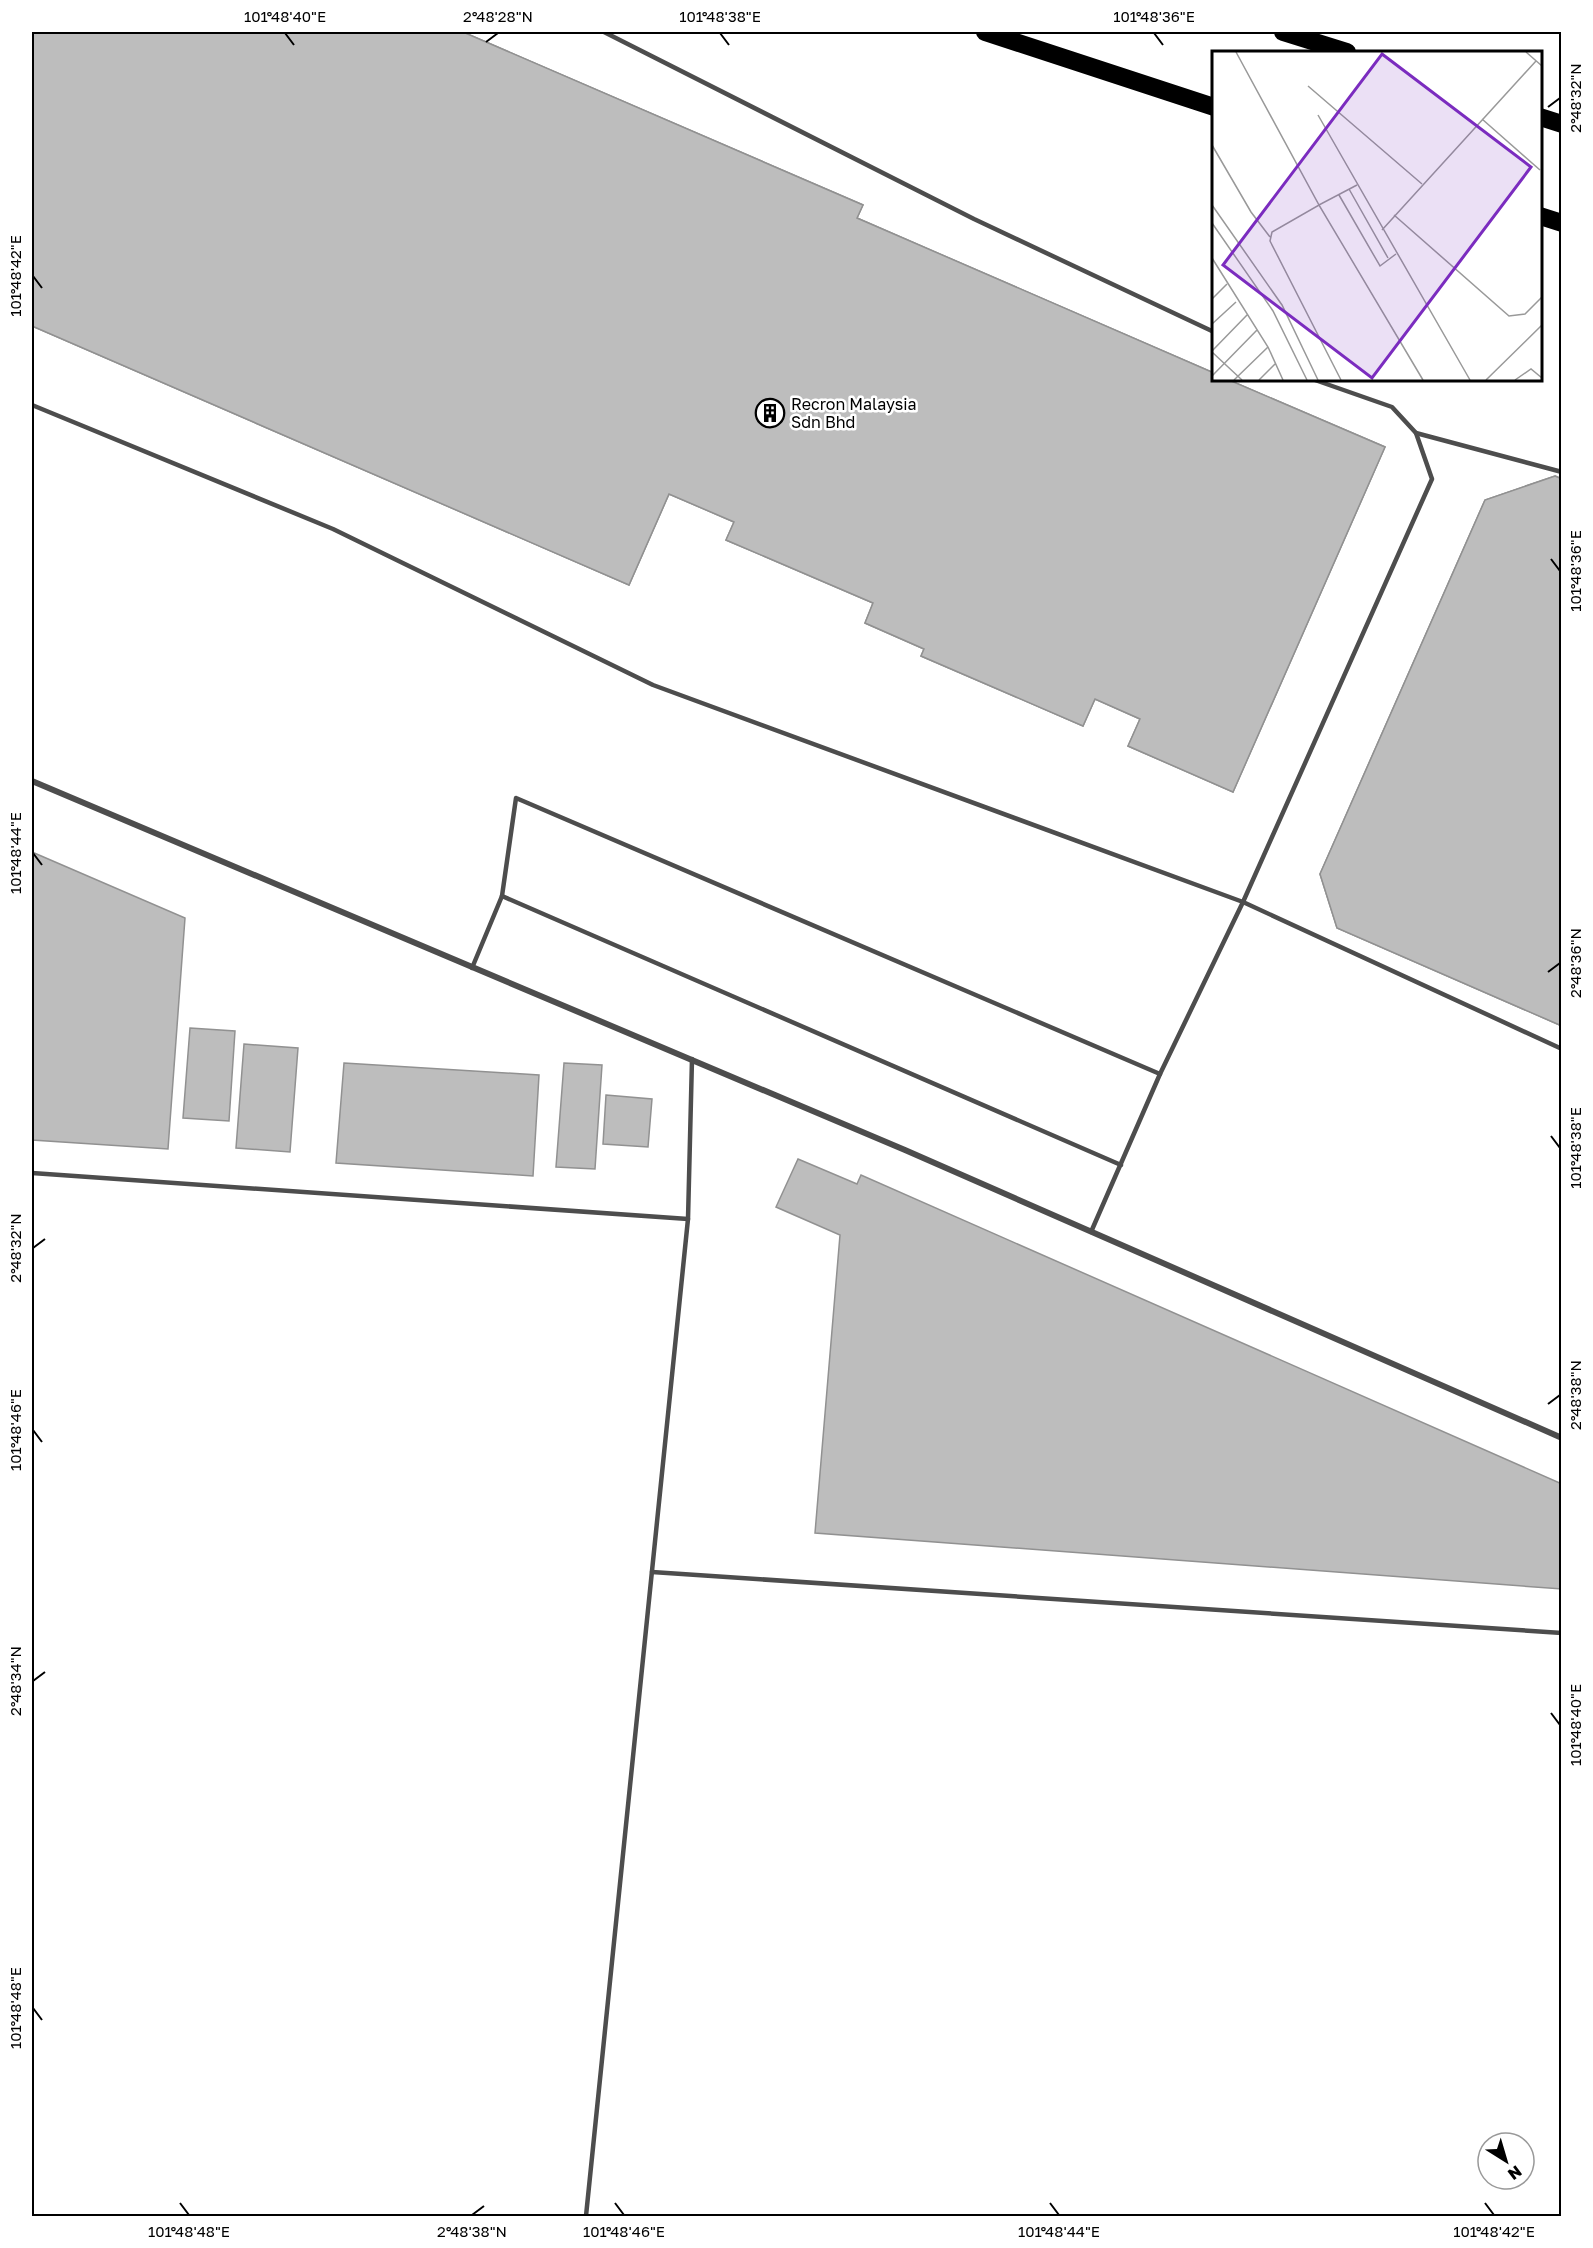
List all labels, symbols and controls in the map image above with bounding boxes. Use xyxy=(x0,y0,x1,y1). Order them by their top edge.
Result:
text: 101°48'40"E xyxy=(244,7,326,25)
text: 2°48'28"N xyxy=(463,7,533,25)
text: 101°48'38"E xyxy=(679,7,761,25)
text: 101°48'36"E xyxy=(1113,7,1195,25)
inset map xyxy=(1212,51,1542,381)
text: 2°48'32"N xyxy=(1566,63,1584,133)
text: 101°48'42"E xyxy=(6,235,24,317)
place label: Recron Malaysia Sdn Bhd xyxy=(791,394,917,432)
building icon: Recron Malaysia Sdn Bhd xyxy=(754,397,786,429)
text: 101°48'36"E xyxy=(1566,530,1584,612)
text: 101°48'44"E xyxy=(6,812,24,894)
text: 2°48'36"N xyxy=(1566,928,1584,998)
text: 101°48'38"E xyxy=(1566,1107,1584,1189)
text: 2°48'32"N xyxy=(6,1213,24,1283)
text: 2°48'38"N xyxy=(1566,1360,1584,1430)
text: 101°48'46"E xyxy=(6,1389,24,1471)
text: 2°48'34"N xyxy=(6,1646,24,1716)
text: 101°48'40"E xyxy=(1566,1684,1584,1766)
text: 101°48'48"E xyxy=(6,1967,24,2049)
north arrow xyxy=(1476,2131,1536,2191)
text: N xyxy=(1504,2161,1526,2185)
text: 101°48'48"E xyxy=(148,2222,230,2240)
text: 2°48'38"N xyxy=(437,2222,507,2240)
text: 101°48'46"E xyxy=(583,2222,665,2240)
text: 101°48'44"E xyxy=(1018,2222,1100,2240)
text: 101°48'42"E xyxy=(1453,2222,1535,2240)

